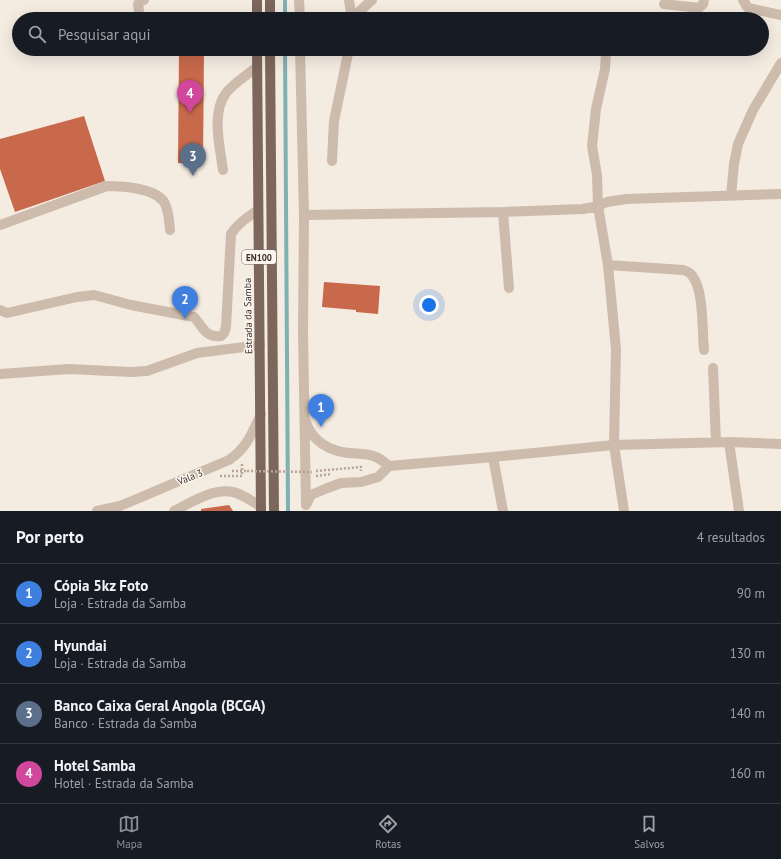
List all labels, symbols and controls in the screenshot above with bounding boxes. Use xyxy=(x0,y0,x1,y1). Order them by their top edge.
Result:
search box xyxy=(12,12,769,56)
icon: search xyxy=(26,23,48,45)
text: Pesquisar aqui xyxy=(58,25,150,44)
pin: 4 xyxy=(177,80,203,113)
pin: 3 xyxy=(180,143,206,176)
road number: EN100 xyxy=(242,250,276,264)
street label: Estrada da Samba xyxy=(241,278,255,354)
pin: 2 xyxy=(172,286,198,319)
your location xyxy=(419,295,439,315)
pin: 1 xyxy=(308,394,334,427)
street label: Vala 3 xyxy=(175,466,205,488)
text: Por perto xyxy=(16,526,84,548)
text: 4 resultados xyxy=(697,529,765,546)
text: Cópia 5kz Foto xyxy=(54,576,148,595)
text: 1 xyxy=(25,585,33,602)
text: 90 m xyxy=(737,585,765,602)
text: Loja · Estrada da Samba xyxy=(54,595,186,612)
text: Hyundai xyxy=(54,636,107,655)
text: 2 xyxy=(25,645,33,662)
text: 130 m xyxy=(730,645,765,662)
text: Loja · Estrada da Samba xyxy=(54,655,186,672)
text: Banco Caixa Geral Angola (BCGA) xyxy=(54,696,266,715)
text: 3 xyxy=(25,705,33,722)
text: 140 m xyxy=(730,705,765,722)
text: Banco · Estrada da Samba xyxy=(54,715,197,732)
text: Hotel Samba xyxy=(54,756,136,775)
text: 4 xyxy=(25,765,33,782)
text: 160 m xyxy=(730,765,765,782)
text: Hotel · Estrada da Samba xyxy=(54,775,194,792)
tab: Mapa xyxy=(117,813,142,851)
tab: Rotas xyxy=(375,813,401,851)
tab: Salvos xyxy=(634,813,664,851)

